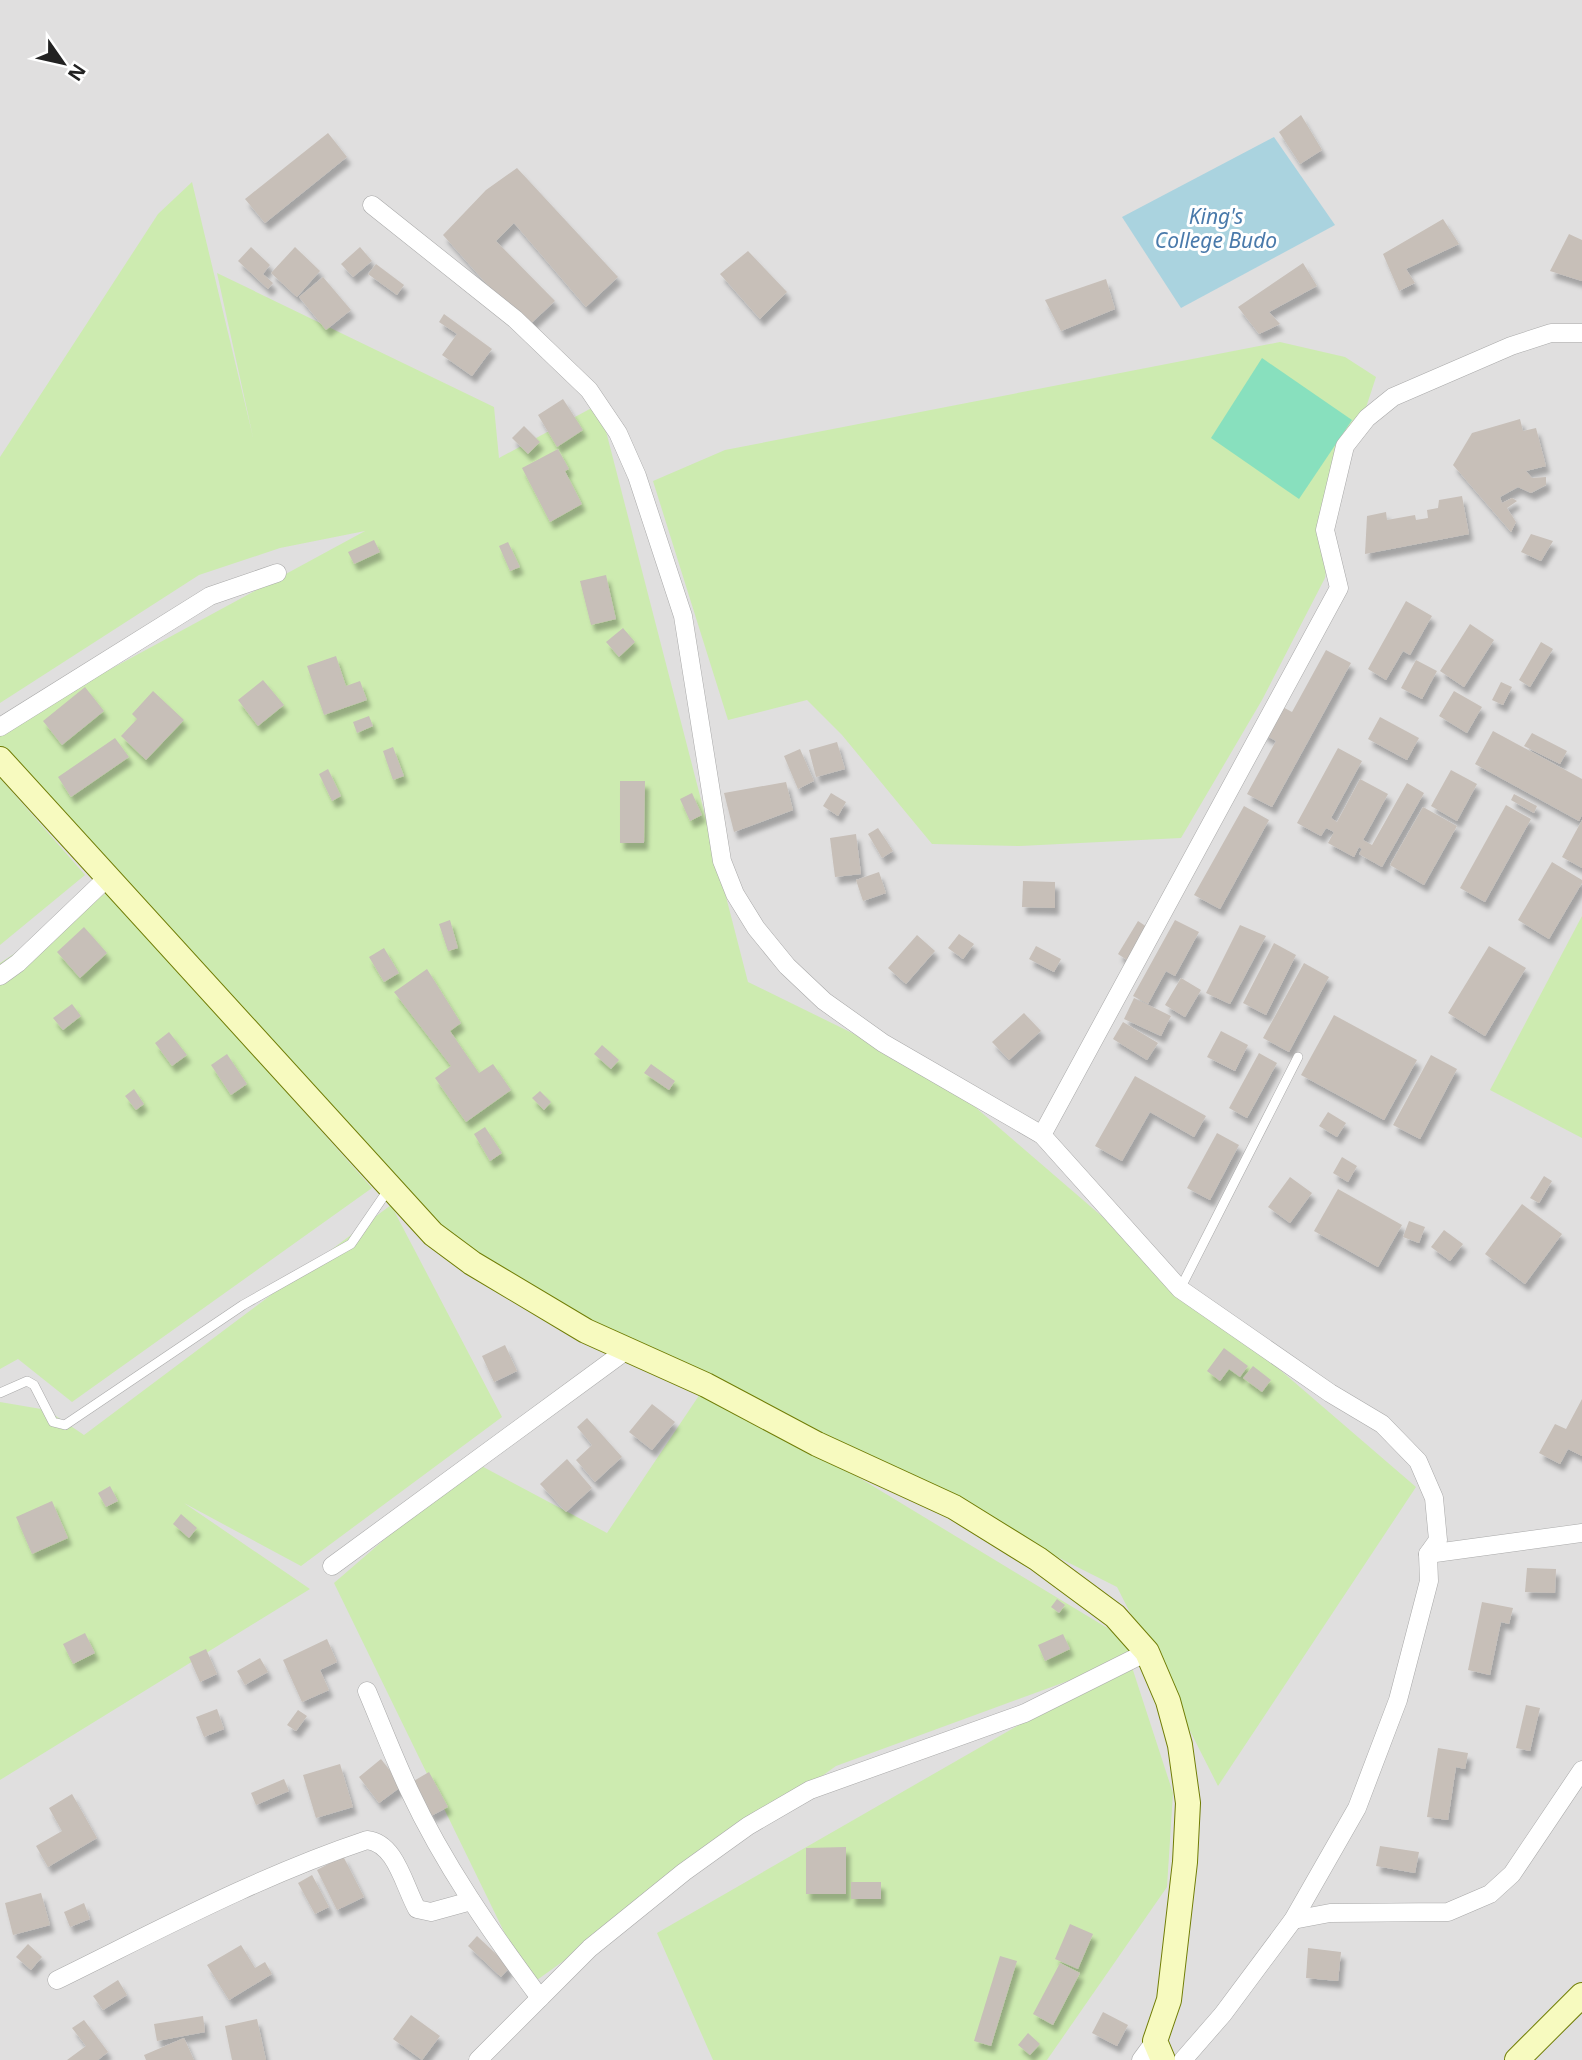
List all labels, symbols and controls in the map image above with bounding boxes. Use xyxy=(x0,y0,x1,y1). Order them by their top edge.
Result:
north arrow xyxy=(28,28,98,98)
text: N xyxy=(62,59,92,86)
water label: King's College Budo xyxy=(1155,202,1277,254)

